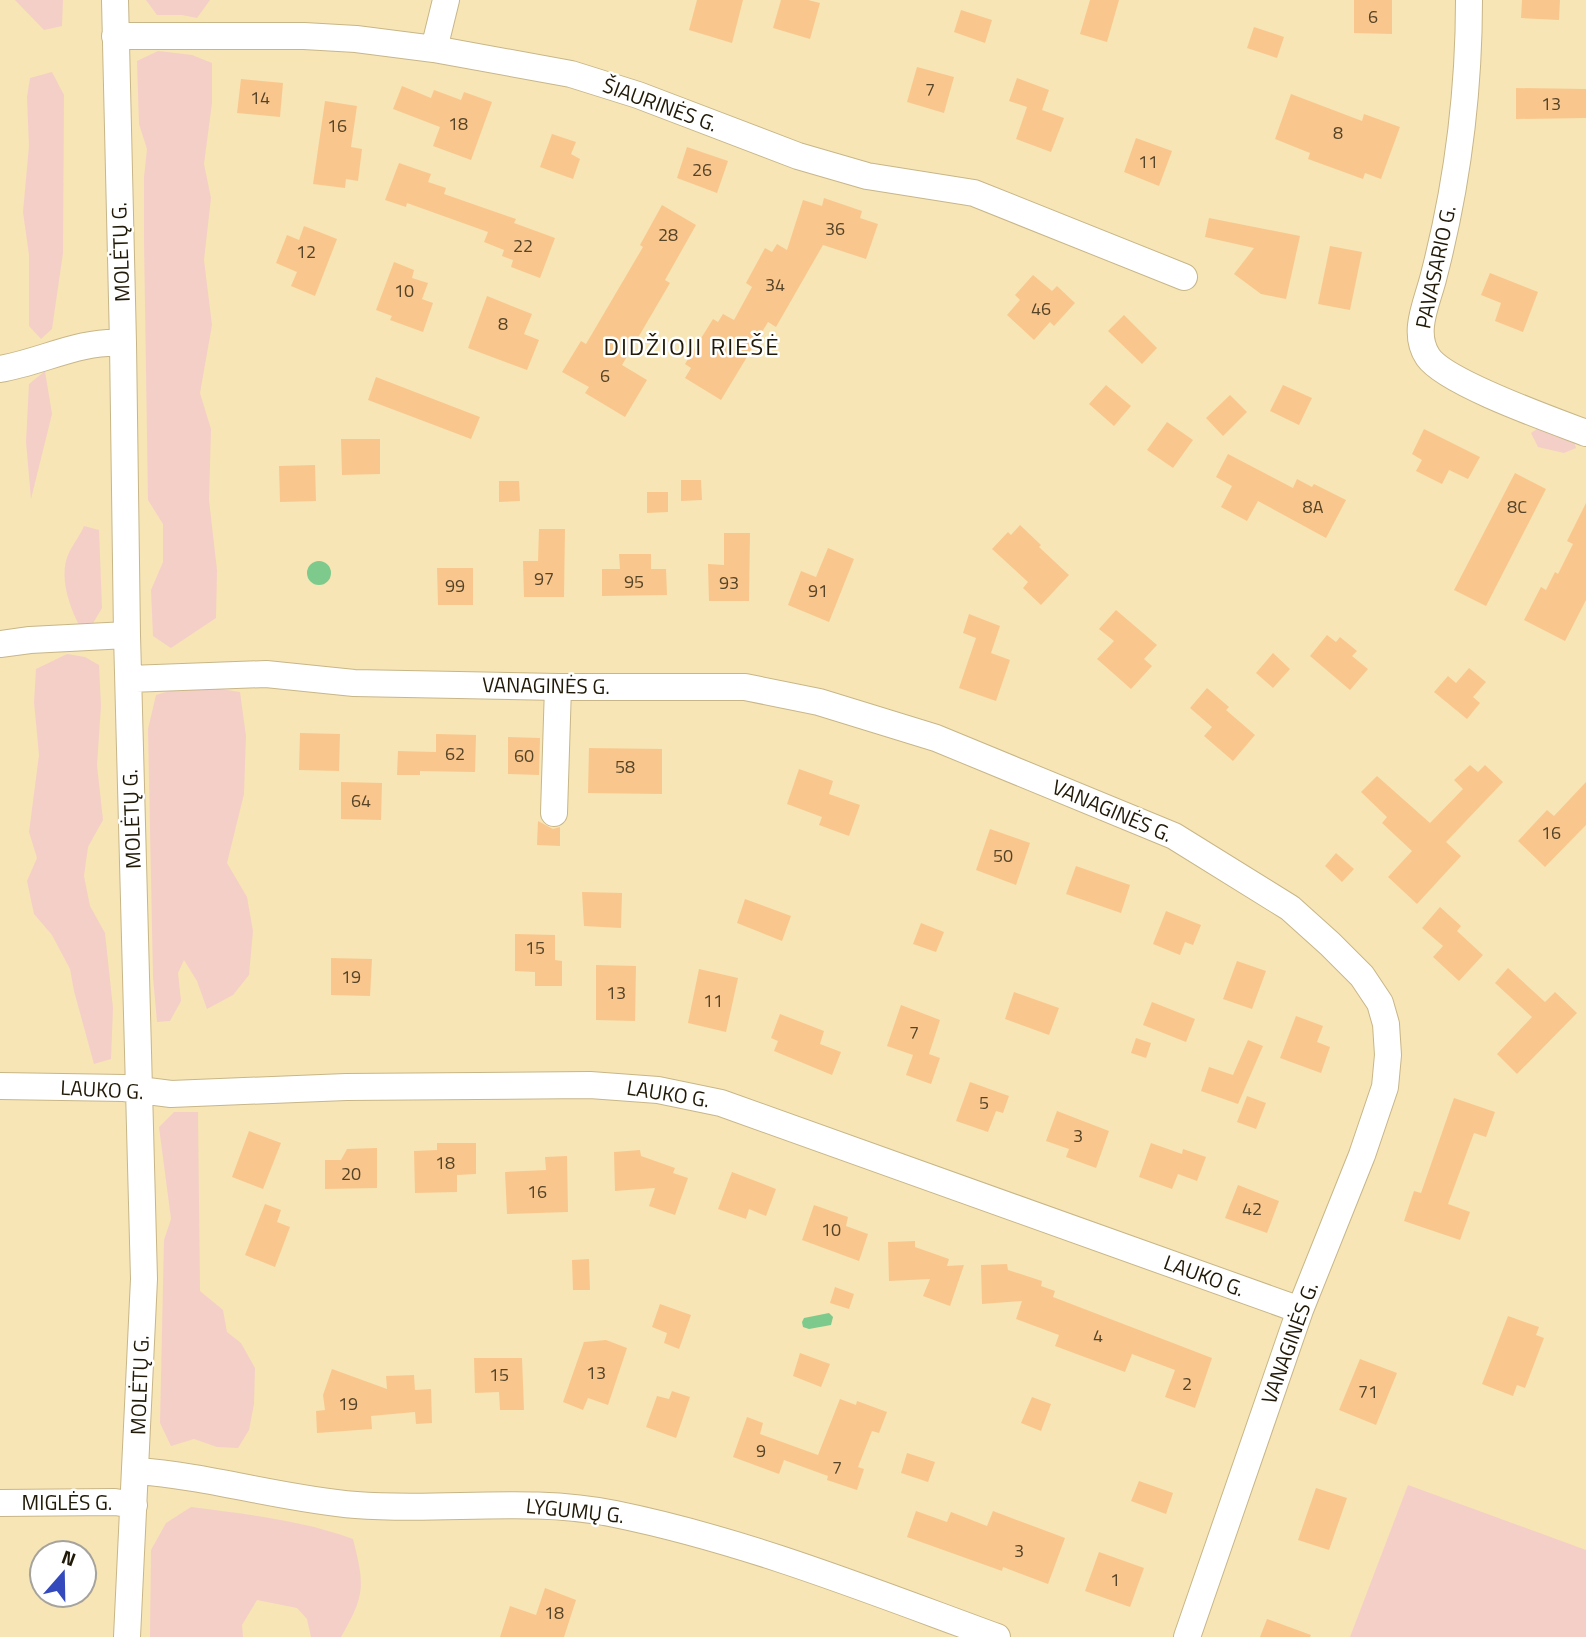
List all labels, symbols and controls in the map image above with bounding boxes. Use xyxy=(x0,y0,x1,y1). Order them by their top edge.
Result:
house number: 6 xyxy=(1368,3,1378,30)
street label: ŠIAURINĖS G. xyxy=(599,69,722,140)
house number: 7 xyxy=(925,76,935,103)
house number: 14 xyxy=(250,84,270,111)
house number: 13 xyxy=(1541,90,1561,117)
house number: 18 xyxy=(448,110,468,137)
house number: 16 xyxy=(327,112,347,139)
house number: 8 xyxy=(1333,119,1343,146)
house number: 11 xyxy=(1138,148,1158,175)
house number: 26 xyxy=(692,156,712,183)
street label: MOLĖTŲ G. xyxy=(102,202,138,302)
street label: PAVASARIO G. xyxy=(1406,202,1464,331)
house number: 36 xyxy=(825,215,845,242)
house number: 28 xyxy=(658,221,678,248)
house number: 22 xyxy=(513,232,533,259)
house number: 12 xyxy=(296,238,316,265)
house number: 34 xyxy=(765,271,785,298)
house number: 10 xyxy=(394,277,414,304)
house number: 46 xyxy=(1031,295,1051,322)
house number: 8 xyxy=(498,310,508,337)
district label: DIDŽIOJI RIEŠĖ xyxy=(603,328,781,364)
house number: 6 xyxy=(600,362,610,389)
house number: 8A xyxy=(1303,493,1324,520)
house number: 8C xyxy=(1507,493,1527,520)
house number: 97 xyxy=(534,565,554,592)
house number: 95 xyxy=(624,568,644,595)
house number: 93 xyxy=(719,569,739,596)
house number: 99 xyxy=(445,572,465,599)
house number: 91 xyxy=(808,577,828,604)
street label: VANAGINĖS G. xyxy=(482,668,610,702)
house number: 62 xyxy=(445,740,465,767)
house number: 60 xyxy=(514,742,534,769)
house number: 58 xyxy=(615,753,635,780)
street label: MOLĖTŲ G. xyxy=(113,769,149,869)
street label: VANAGINĖS G. xyxy=(1047,770,1178,850)
house number: 64 xyxy=(351,787,371,814)
house number: 16 xyxy=(1541,819,1561,846)
house number: 50 xyxy=(993,842,1013,869)
house number: 15 xyxy=(525,934,545,961)
house number: 19 xyxy=(341,963,361,990)
house number: 13 xyxy=(606,979,626,1006)
house number: 11 xyxy=(703,987,723,1014)
house number: 7 xyxy=(909,1019,919,1046)
street label: LAUKO G. xyxy=(60,1071,145,1107)
street label: LAUKO G. xyxy=(624,1071,712,1115)
house number: 5 xyxy=(979,1089,989,1116)
house number: 3 xyxy=(1073,1122,1083,1149)
house number: 18 xyxy=(435,1149,455,1176)
house number: 20 xyxy=(341,1160,361,1187)
house number: 16 xyxy=(527,1178,547,1205)
house number: 42 xyxy=(1242,1195,1262,1222)
house number: 10 xyxy=(821,1216,841,1243)
street label: LAUKO G. xyxy=(1160,1246,1249,1304)
street label: VANAGINĖS G. xyxy=(1252,1277,1326,1408)
house number: 4 xyxy=(1093,1322,1103,1349)
street label: MOLĖTŲ G. xyxy=(121,1335,157,1435)
house number: 13 xyxy=(586,1359,606,1386)
house number: 15 xyxy=(489,1361,509,1388)
house number: 2 xyxy=(1182,1370,1192,1397)
house number: 71 xyxy=(1358,1378,1378,1405)
house number: 19 xyxy=(338,1390,358,1417)
house number: 9 xyxy=(756,1437,766,1464)
house number: 7 xyxy=(832,1454,842,1481)
street label: MIGLĖS G. xyxy=(22,1486,112,1518)
street label: LYGUMŲ G. xyxy=(524,1489,626,1531)
house number: 3 xyxy=(1014,1537,1024,1564)
north arrow xyxy=(28,1539,98,1609)
text: N xyxy=(58,1542,80,1573)
house number: 1 xyxy=(1110,1566,1120,1593)
house number: 18 xyxy=(544,1599,564,1626)

